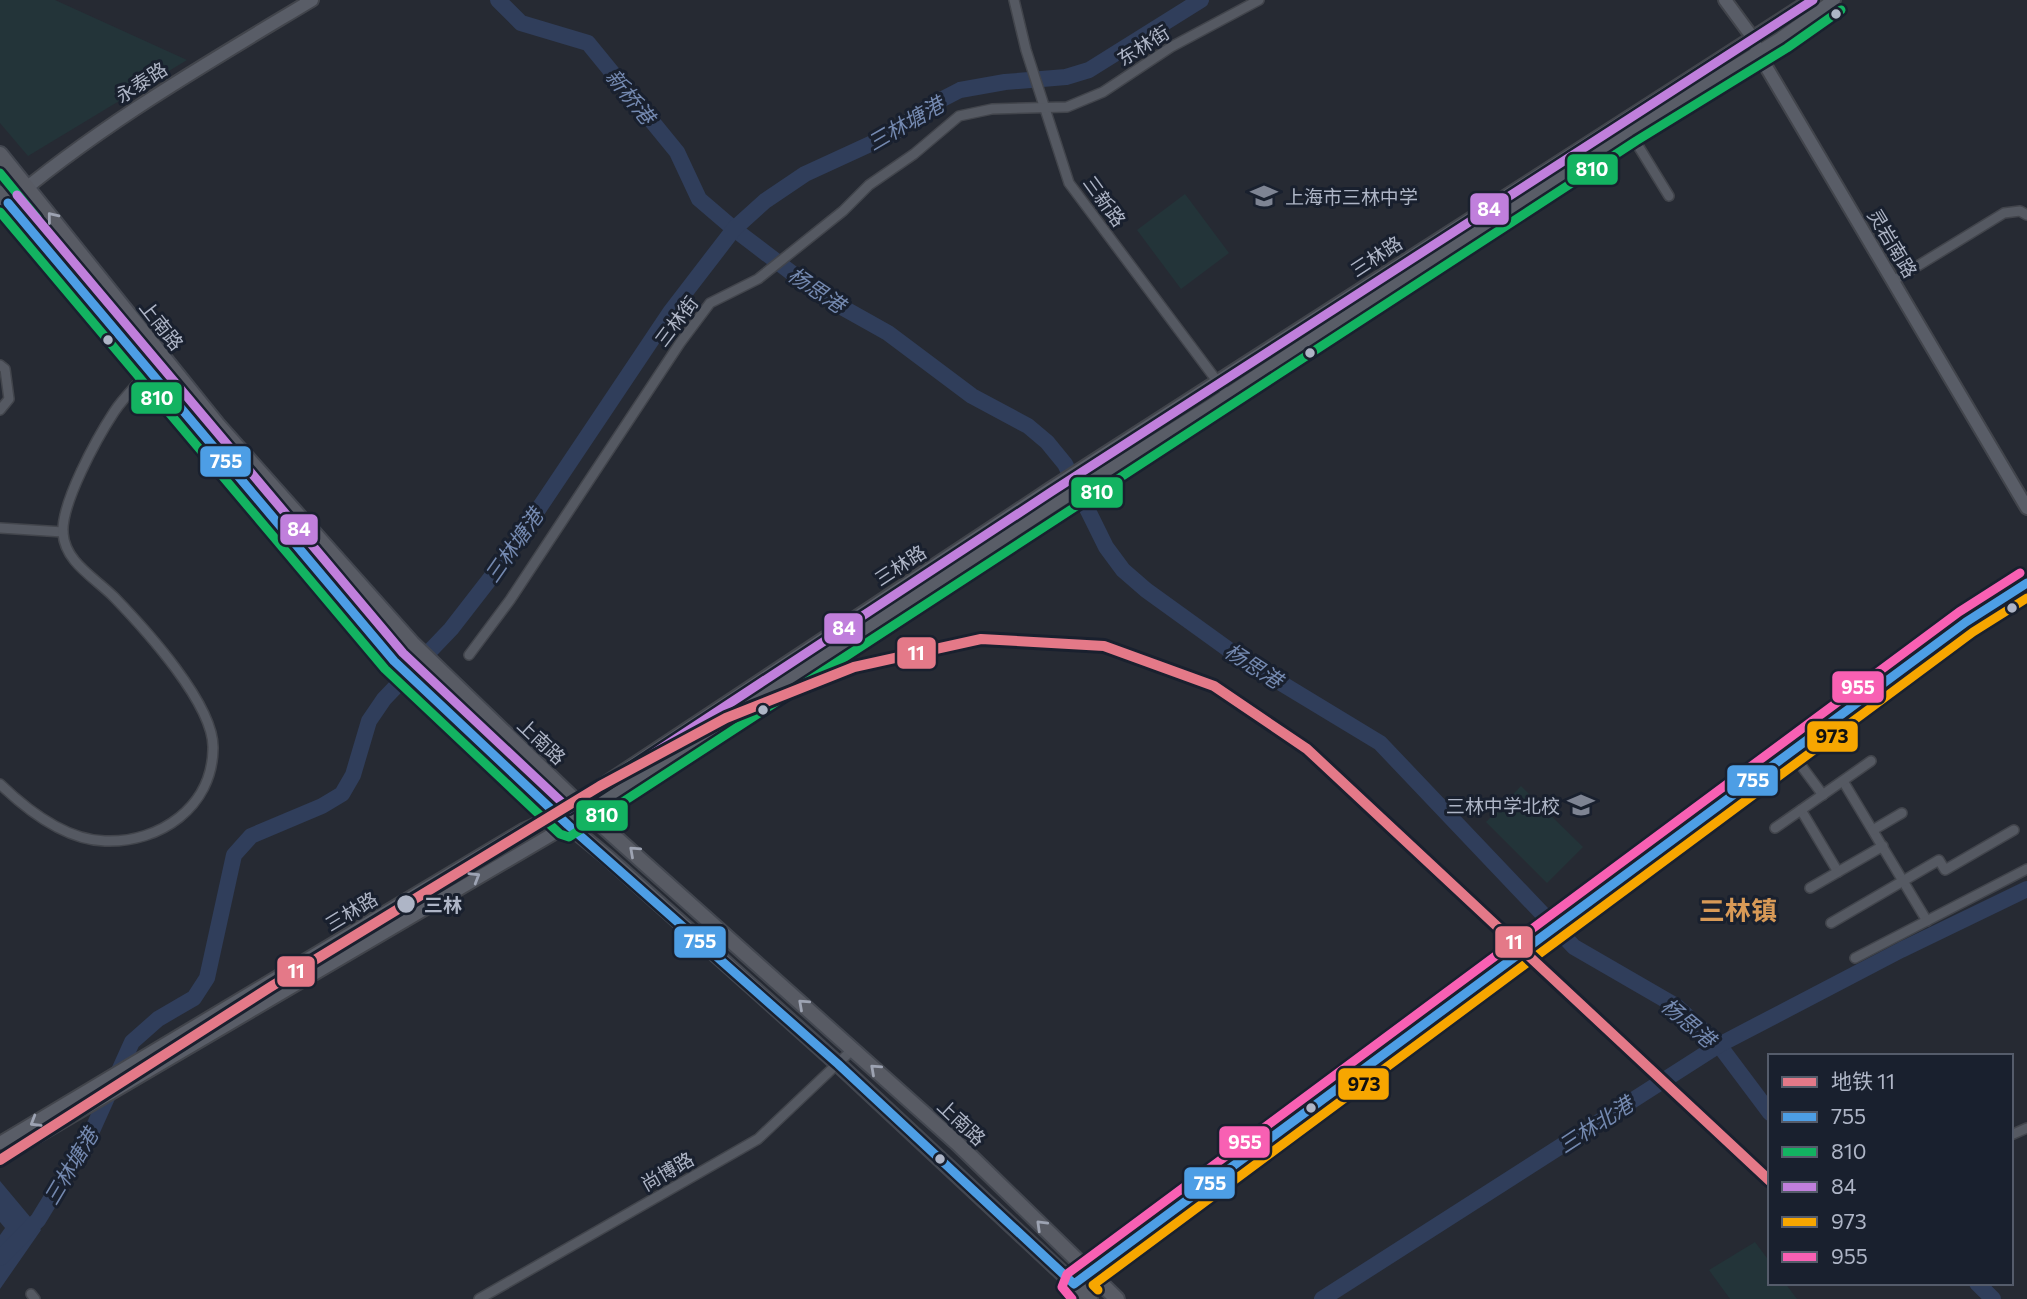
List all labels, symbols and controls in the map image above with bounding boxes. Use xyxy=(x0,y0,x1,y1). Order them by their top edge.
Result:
unlabelled marker xyxy=(1829,7,1843,21)
street label: 东林街 xyxy=(1113,20,1173,70)
street label: 永泰路 xyxy=(111,57,171,107)
water label: 新桥港 xyxy=(601,64,662,131)
water label: 三林塘港 xyxy=(862,90,950,155)
line badge: 810 xyxy=(1566,153,1619,186)
text: 810 xyxy=(1576,157,1608,180)
street label: 三新路 xyxy=(1079,171,1131,231)
school or university icon: 上海市三林中学 xyxy=(1249,181,1279,211)
place label: 上海市三林中学 xyxy=(1285,185,1418,208)
line badge: 84 xyxy=(1469,192,1510,226)
text: 84 xyxy=(1477,197,1501,220)
street label: 灵岩南路 xyxy=(1864,204,1922,282)
one-way arrow xyxy=(48,212,60,225)
street label: 三林路 xyxy=(1346,231,1406,281)
water label: 杨思港 xyxy=(784,261,853,319)
street label: 三林街 xyxy=(650,291,702,351)
street label: 上南路 xyxy=(135,295,189,355)
unlabelled marker xyxy=(101,333,115,347)
unlabelled marker xyxy=(1303,346,1317,360)
line badge: 810 xyxy=(130,381,183,415)
text: 810 xyxy=(141,386,173,409)
line badge: 755 xyxy=(199,445,252,478)
text: 755 xyxy=(210,449,242,472)
line badge: 810 xyxy=(1070,476,1124,509)
text: 810 xyxy=(1081,480,1113,503)
water label: 三林塘港 xyxy=(479,501,549,587)
line badge: 84 xyxy=(279,513,319,546)
text: 84 xyxy=(287,517,311,540)
street label: 三林路 xyxy=(870,540,930,590)
unlabelled marker xyxy=(2005,601,2019,615)
line badge: 84 xyxy=(823,612,864,645)
text: 84 xyxy=(832,616,856,639)
line badge: 11 xyxy=(896,636,937,670)
water label: 杨思港 xyxy=(1221,637,1290,694)
text: 11 xyxy=(907,641,925,664)
line badge: 955 xyxy=(1831,670,1885,704)
text: 955 xyxy=(1841,675,1875,698)
unlabelled marker xyxy=(756,703,770,717)
street label: 上南路 xyxy=(513,713,571,769)
line badge: 973 xyxy=(1806,720,1859,753)
text: 973 xyxy=(1815,724,1849,747)
line badge: 755 xyxy=(1726,764,1779,797)
text: 755 xyxy=(1737,768,1769,791)
school or university icon: 三林中学北校 xyxy=(1566,790,1596,820)
place label: 三林中学北校 xyxy=(1446,794,1560,817)
line badge: 810 xyxy=(575,799,629,832)
text: 810 xyxy=(586,803,618,826)
one-way arrow xyxy=(629,847,642,859)
one-way arrow xyxy=(467,873,480,886)
street label: 三林路 xyxy=(321,886,381,936)
marker: 三林 xyxy=(395,893,417,915)
place label: 三林 xyxy=(424,893,462,916)
district label: 三林镇 xyxy=(1699,894,1777,925)
line badge: 755 xyxy=(673,925,727,959)
line badge: 11 xyxy=(1494,925,1534,959)
text: 755 xyxy=(684,929,716,952)
text: 11 xyxy=(1505,930,1523,953)
line badge: 11 xyxy=(276,955,316,988)
text: 11 xyxy=(287,959,305,982)
water label: 杨思港 xyxy=(1657,992,1723,1054)
one-way arrow xyxy=(798,999,811,1012)
legend xyxy=(1768,1054,2013,1285)
one-way arrow xyxy=(870,1065,883,1077)
line badge: 973 xyxy=(1337,1067,1390,1101)
text: 地铁 11 xyxy=(1831,1068,1895,1093)
text: 973 xyxy=(1347,1072,1381,1095)
water label: 三林北港 xyxy=(1553,1089,1640,1157)
street label: 上南路 xyxy=(933,1094,991,1150)
unlabelled marker xyxy=(1304,1101,1318,1115)
text: 755 xyxy=(1831,1103,1866,1128)
one-way arrow xyxy=(30,1114,43,1127)
water label: 三林塘港 xyxy=(38,1121,104,1208)
line badge: 955 xyxy=(1218,1125,1271,1159)
text: 955 xyxy=(1228,1130,1262,1153)
text: 810 xyxy=(1831,1138,1866,1163)
street label: 尚博路 xyxy=(637,1147,697,1195)
unlabelled marker xyxy=(933,1152,947,1166)
line badge: 755 xyxy=(1183,1166,1236,1200)
text: 755 xyxy=(1194,1171,1226,1194)
text: 84 xyxy=(1831,1173,1857,1198)
text: 973 xyxy=(1831,1208,1867,1233)
one-way arrow xyxy=(1036,1220,1049,1233)
text: 955 xyxy=(1831,1243,1868,1268)

